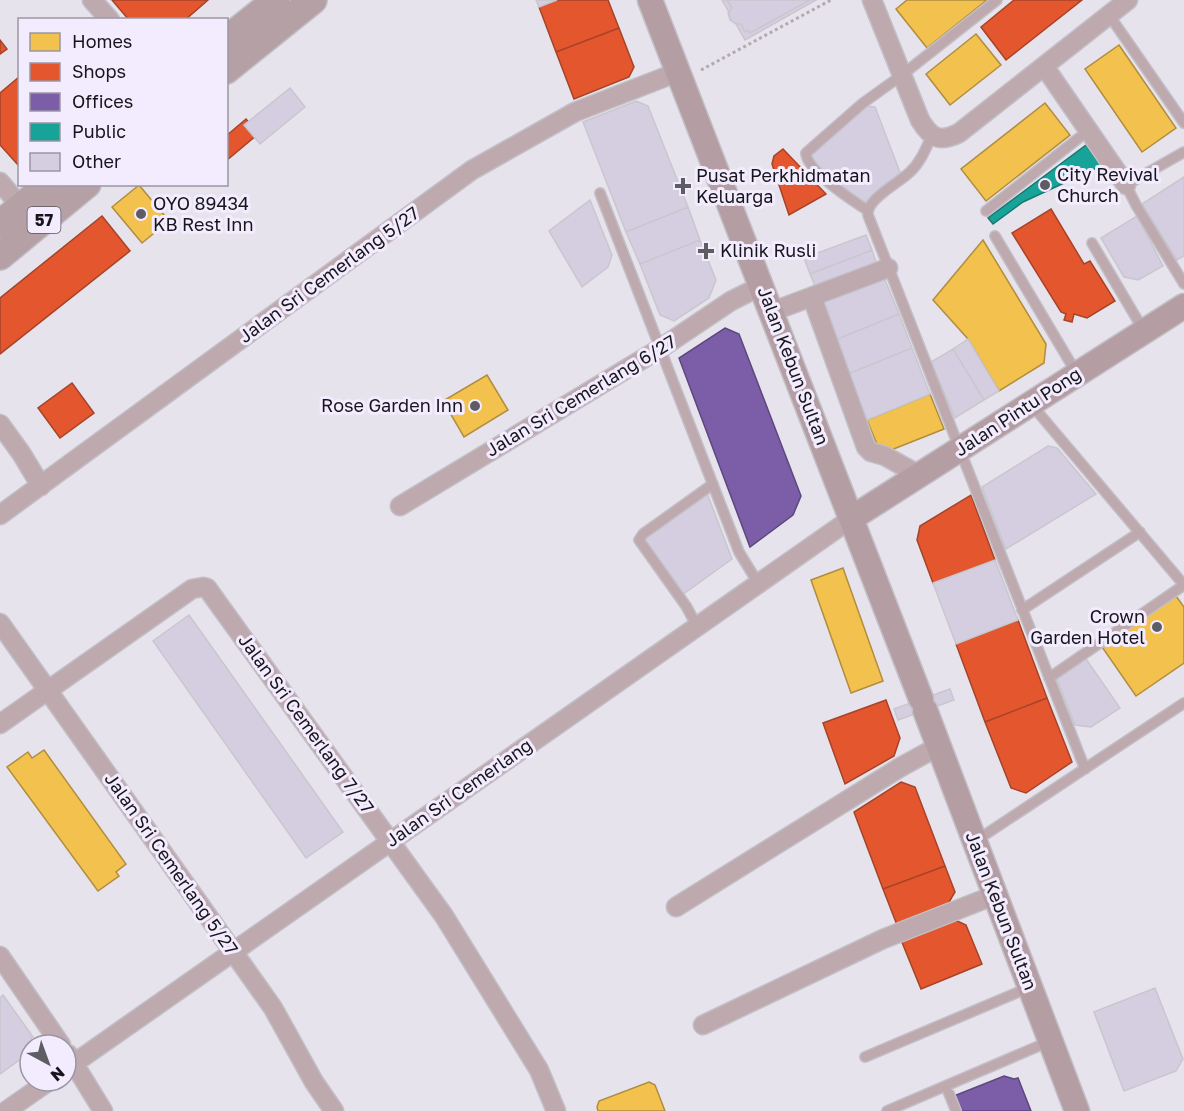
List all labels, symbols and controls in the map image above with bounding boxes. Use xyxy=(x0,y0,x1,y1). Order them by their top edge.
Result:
legend xyxy=(18,18,228,186)
text: Homes xyxy=(72,30,132,52)
text: Shops xyxy=(72,60,126,82)
text: Offices xyxy=(72,90,133,112)
text: Public xyxy=(72,120,126,142)
text: Other xyxy=(72,150,121,172)
place label: City Revival Church xyxy=(1057,163,1159,206)
place label: Pusat Perkhidmatan Keluarga xyxy=(696,164,870,207)
marker: Pusat Perkhidmatan Keluarga xyxy=(674,177,692,195)
marker: City Revival Church xyxy=(1038,178,1052,192)
place label: OYO 89434 KB Rest Inn xyxy=(153,192,254,235)
street label: Jalan Sri Cemerlang 5/27 xyxy=(234,201,423,347)
road number: 57 xyxy=(28,207,60,233)
marker: OYO 89434 KB Rest Inn xyxy=(134,207,148,221)
place label: Klinik Rusli xyxy=(720,239,816,261)
marker: Klinik Rusli xyxy=(697,242,715,260)
street label: Jalan Kebun Sultan xyxy=(754,283,834,448)
street label: Jalan Sri Cemerlang 6/27 xyxy=(482,330,679,461)
street label: Jalan Pintu Pong xyxy=(950,362,1085,460)
place label: Rose Garden Inn xyxy=(321,394,463,416)
marker: Rose Garden Inn xyxy=(468,399,482,413)
place label: Crown Garden Hotel xyxy=(1030,605,1145,648)
marker: Crown Garden Hotel xyxy=(1150,620,1164,634)
street label: Jalan Sri Cemerlang 7/27 xyxy=(234,629,379,817)
street label: Jalan Sri Cemerlang xyxy=(381,733,536,851)
street label: Jalan Sri Cemerlang 5/27 xyxy=(101,768,243,959)
street label: Jalan Kebun Sultan xyxy=(962,828,1042,993)
north arrow xyxy=(18,1033,78,1093)
text: N xyxy=(47,1063,69,1086)

